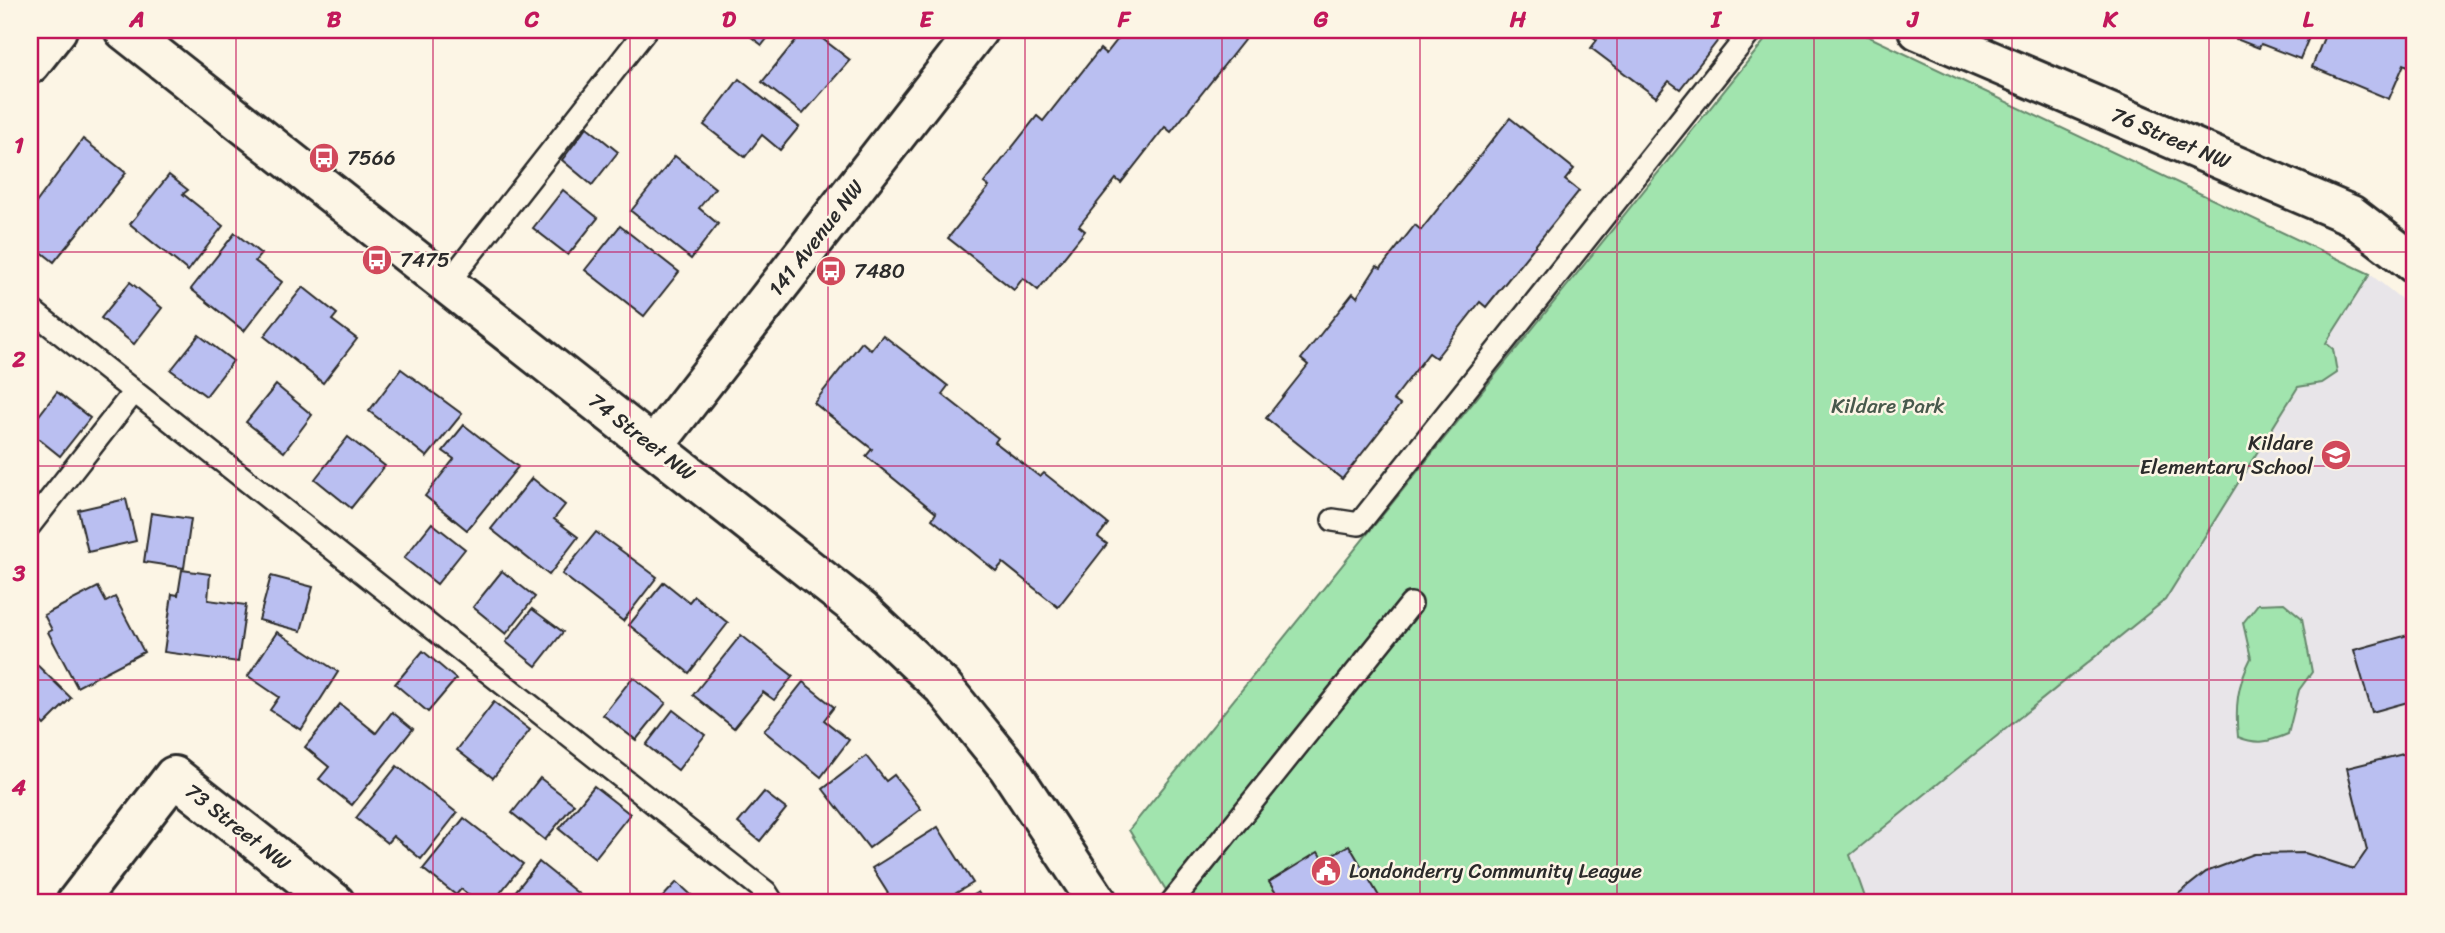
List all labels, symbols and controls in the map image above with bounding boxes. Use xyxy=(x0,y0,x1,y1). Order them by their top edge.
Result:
text: A xyxy=(128,0,145,40)
text: B xyxy=(327,0,342,40)
text: C xyxy=(524,0,540,40)
text: D xyxy=(722,0,737,40)
text: E xyxy=(920,0,935,40)
text: F xyxy=(1117,0,1132,40)
text: G xyxy=(1313,0,1329,40)
text: H xyxy=(1509,0,1527,40)
text: I xyxy=(1710,0,1722,40)
text: J xyxy=(1906,0,1920,40)
text: K xyxy=(2102,0,2119,40)
text: L xyxy=(2303,0,2314,40)
street label: 76 Street NW xyxy=(2105,96,2237,180)
text: 1 xyxy=(14,125,24,166)
place label: 7566 xyxy=(347,139,396,177)
bus stop icon: 7566 xyxy=(307,141,341,175)
street label: 141 Avenue NW xyxy=(758,171,874,305)
place label: 7475 xyxy=(400,241,450,279)
bus stop icon: 7475 xyxy=(360,243,394,277)
place label: 7480 xyxy=(854,252,905,290)
bus stop icon: 7480 xyxy=(814,254,848,288)
text: 2 xyxy=(11,339,26,380)
street label: 74 Street NW xyxy=(580,383,705,492)
park label: Kildare Park xyxy=(1831,387,1945,425)
place label: Kildare Elementary School xyxy=(2140,424,2314,486)
school or university icon: Kildare Elementary School xyxy=(2319,438,2353,472)
text: 3 xyxy=(12,553,26,594)
text: 4 xyxy=(11,767,27,808)
street label: 73 Street NW xyxy=(176,773,300,881)
place label: Londonderry Community League xyxy=(1349,852,1642,890)
public building icon: Londonderry Community League xyxy=(1309,854,1343,888)

